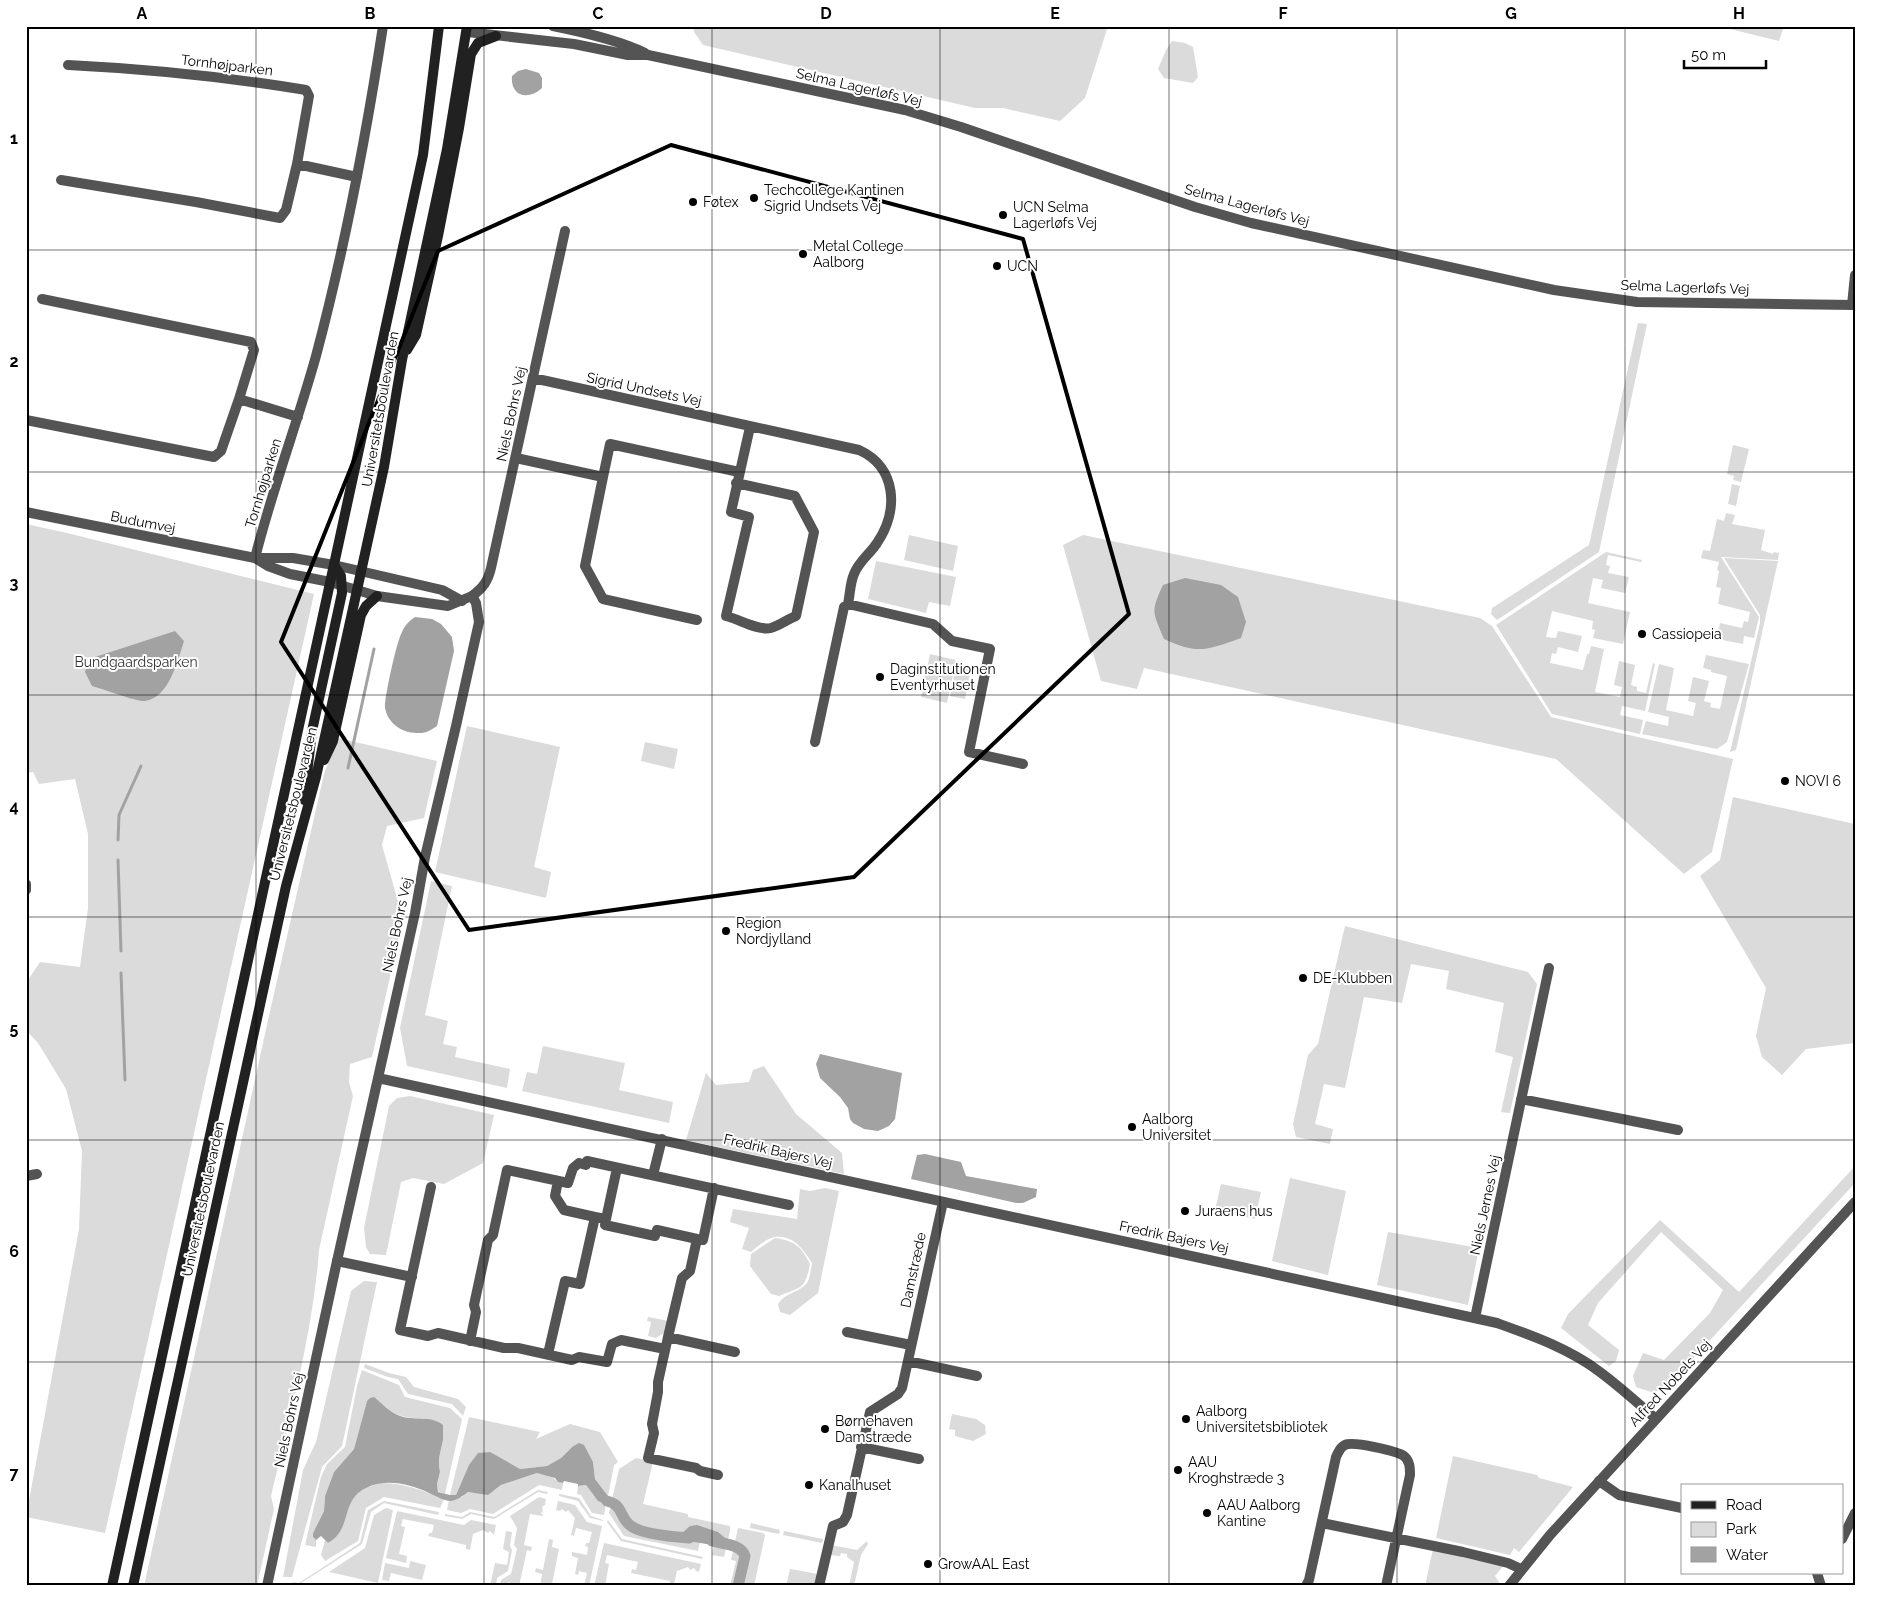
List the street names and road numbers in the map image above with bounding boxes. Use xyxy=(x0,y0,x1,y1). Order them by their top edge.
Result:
street label: Tornhøjparken xyxy=(180,51,274,79)
street label: Selma Lagerløfs Vej xyxy=(795,65,923,109)
street label: Selma Lagerløfs Vej xyxy=(1183,181,1311,229)
street label: Selma Lagerløfs Vej xyxy=(1620,277,1750,297)
street label: Universitetsboulevarden xyxy=(358,330,402,488)
street label: Niels Bohrs Vej xyxy=(493,365,529,463)
street label: Sigrid Undsets Vej xyxy=(585,369,703,409)
street label: Tornhøjparken xyxy=(242,436,284,530)
street label: Budumvej xyxy=(109,508,177,536)
street label: Universitetsboulevarden xyxy=(266,725,320,883)
street label: Niels Bohrs Vej xyxy=(379,876,415,974)
street label: Universitetsboulevarden xyxy=(179,1120,227,1278)
street label: Fredrik Bajers Vej xyxy=(722,1131,834,1171)
street label: Niels Jernes Vej xyxy=(1467,1154,1503,1256)
street label: Fredrik Bajers Vej xyxy=(1118,1218,1230,1256)
street label: Damstræde xyxy=(897,1231,929,1309)
street label: Alfred Nobels Vej xyxy=(1626,1336,1714,1430)
street label: Niels Bohrs Vej xyxy=(271,1371,307,1469)

